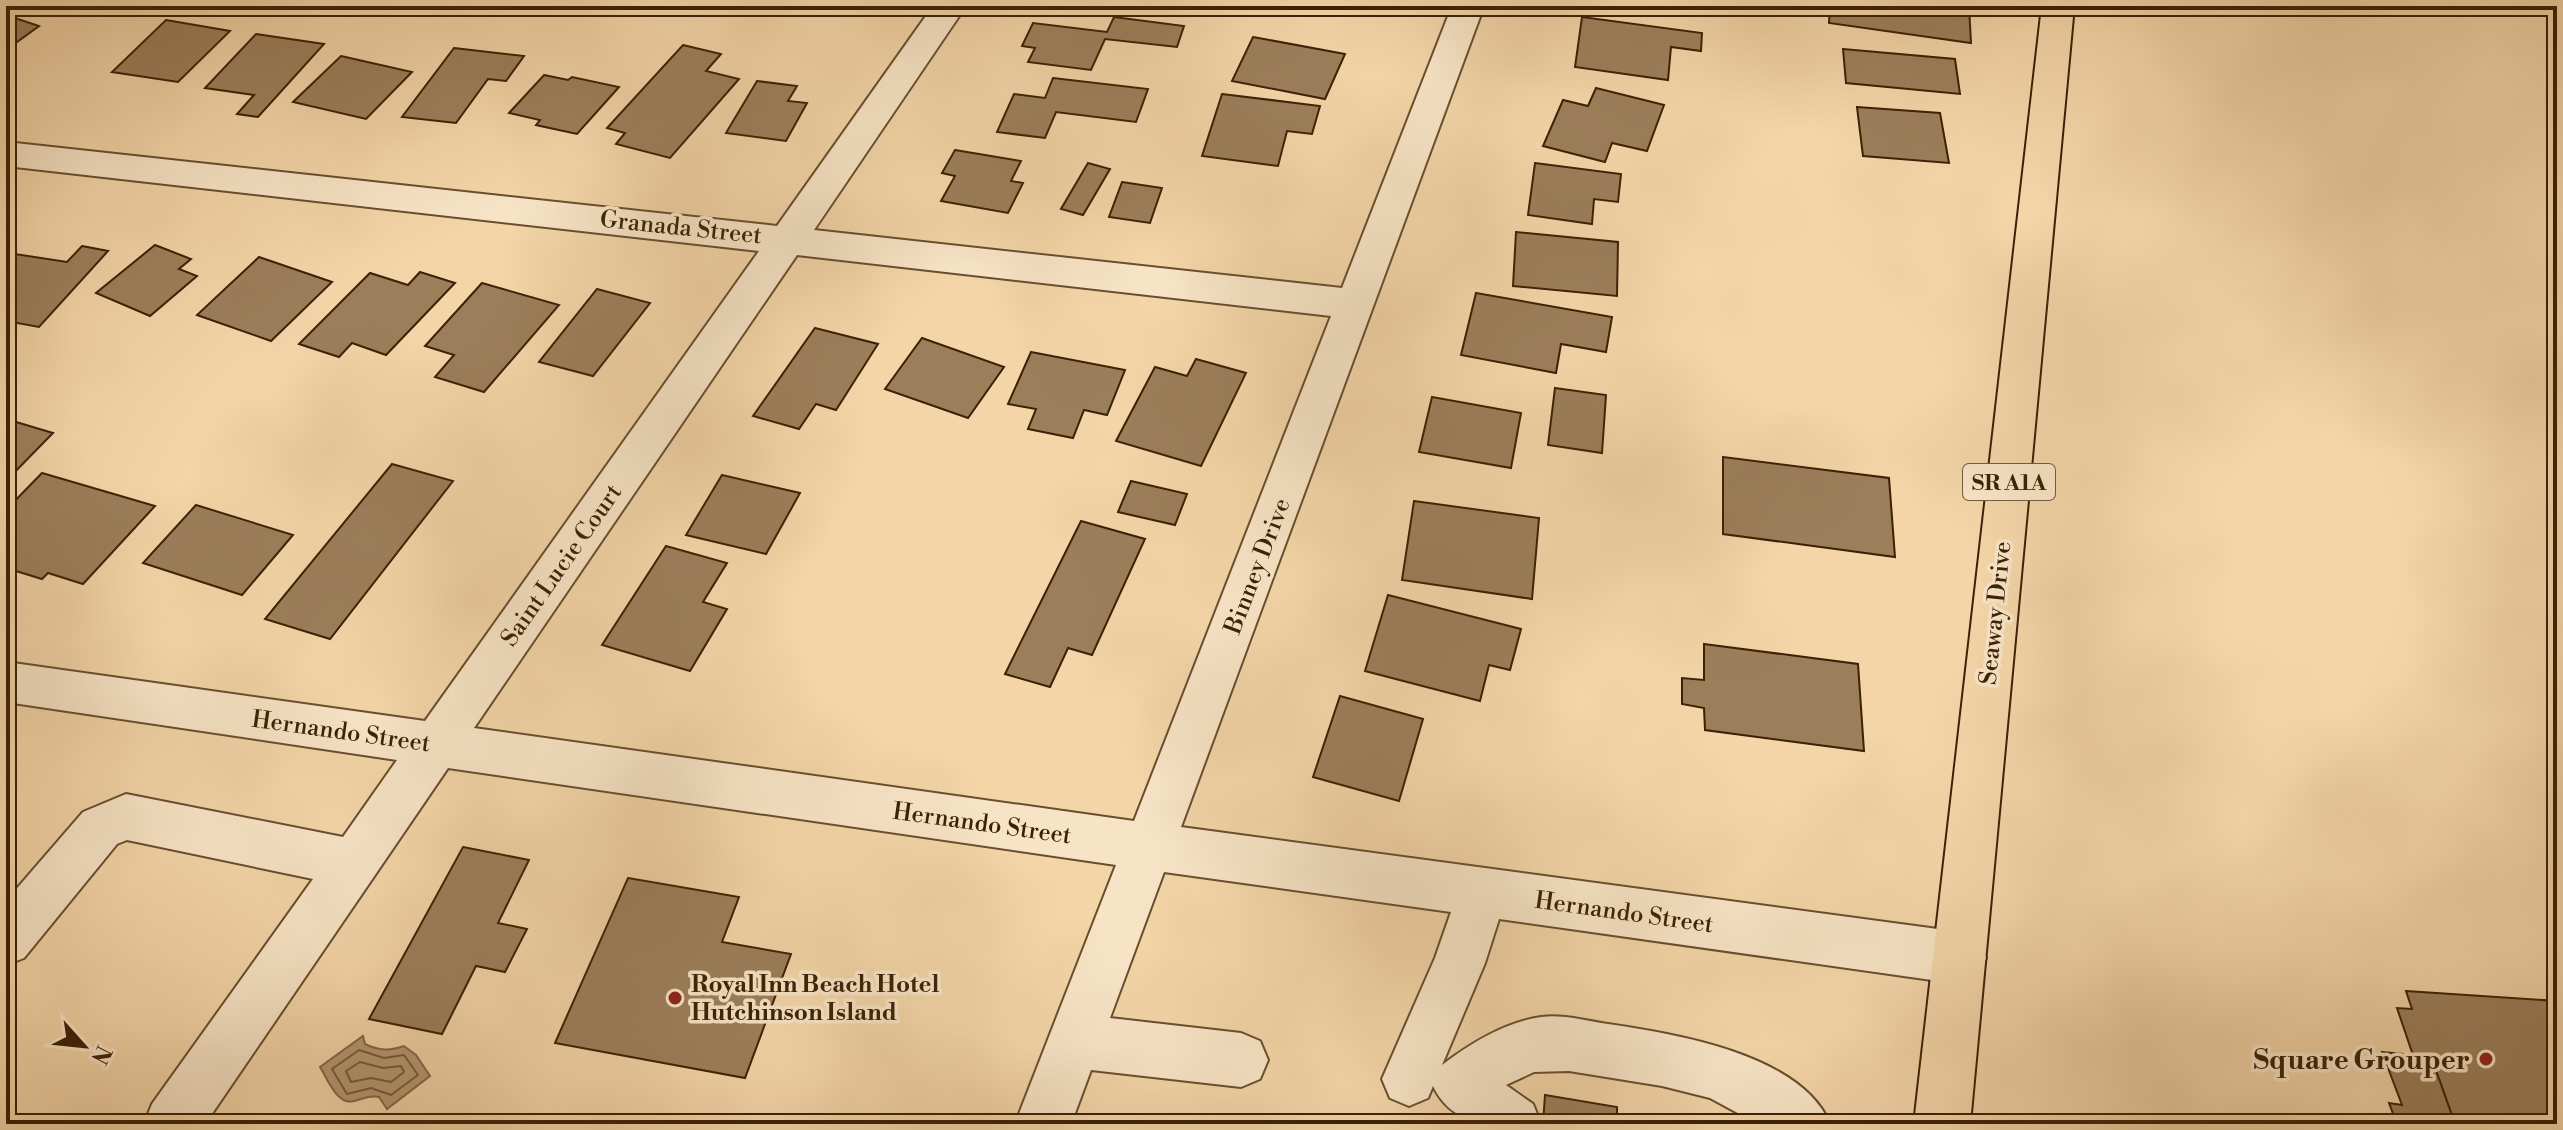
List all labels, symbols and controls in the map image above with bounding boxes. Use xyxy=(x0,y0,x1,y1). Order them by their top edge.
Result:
street label: Granada Street xyxy=(599,205,764,251)
road number: SR A1A xyxy=(1963,464,2055,500)
street label: Saint Lucie Court xyxy=(495,478,629,653)
street label: Binney Drive xyxy=(1218,494,1298,639)
street label: Seaway Drive xyxy=(1974,540,2018,686)
street label: Hernando Street xyxy=(250,705,433,759)
street label: Hernando Street xyxy=(891,797,1074,851)
street label: Hernando Street xyxy=(1533,886,1716,940)
place label: Royal Inn Beach Hotel Hutchinson Island xyxy=(691,970,939,1028)
marker: Royal Inn Beach Hotel Hutchinson Island xyxy=(666,989,684,1007)
north arrow xyxy=(44,1006,124,1086)
text: N xyxy=(84,1041,116,1069)
place label: Square Grouper xyxy=(2253,1043,2470,1078)
marker: Square Grouper xyxy=(2477,1050,2495,1068)

